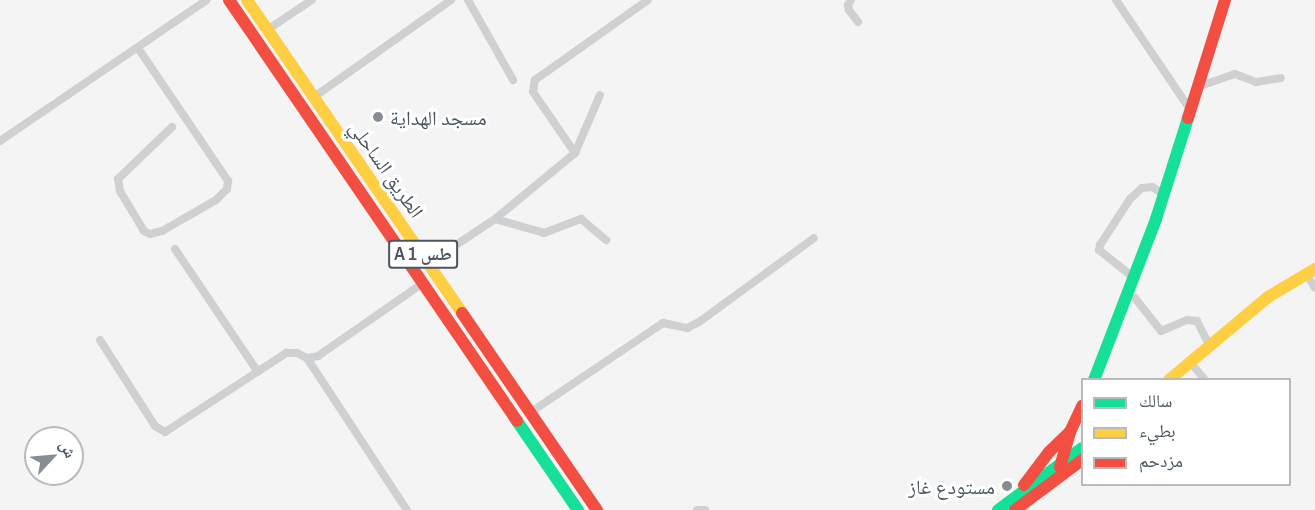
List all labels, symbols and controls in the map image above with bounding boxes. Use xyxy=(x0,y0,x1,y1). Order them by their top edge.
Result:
place label: مسجد الهداية xyxy=(390,105,486,129)
marker: مسجد الهداية xyxy=(371,110,385,124)
street label: الطريق الساحلي xyxy=(345,116,429,222)
road number: A 1 طس xyxy=(387,239,459,269)
legend xyxy=(1081,378,1291,486)
text: سالك xyxy=(1139,388,1172,413)
text: بطيء xyxy=(1139,418,1176,443)
north arrow xyxy=(24,426,84,486)
text: ش xyxy=(55,437,82,461)
text: مزدحم xyxy=(1139,448,1183,473)
place label: مستودع غاز xyxy=(908,474,995,498)
marker: مستودع غاز xyxy=(1000,479,1014,493)

